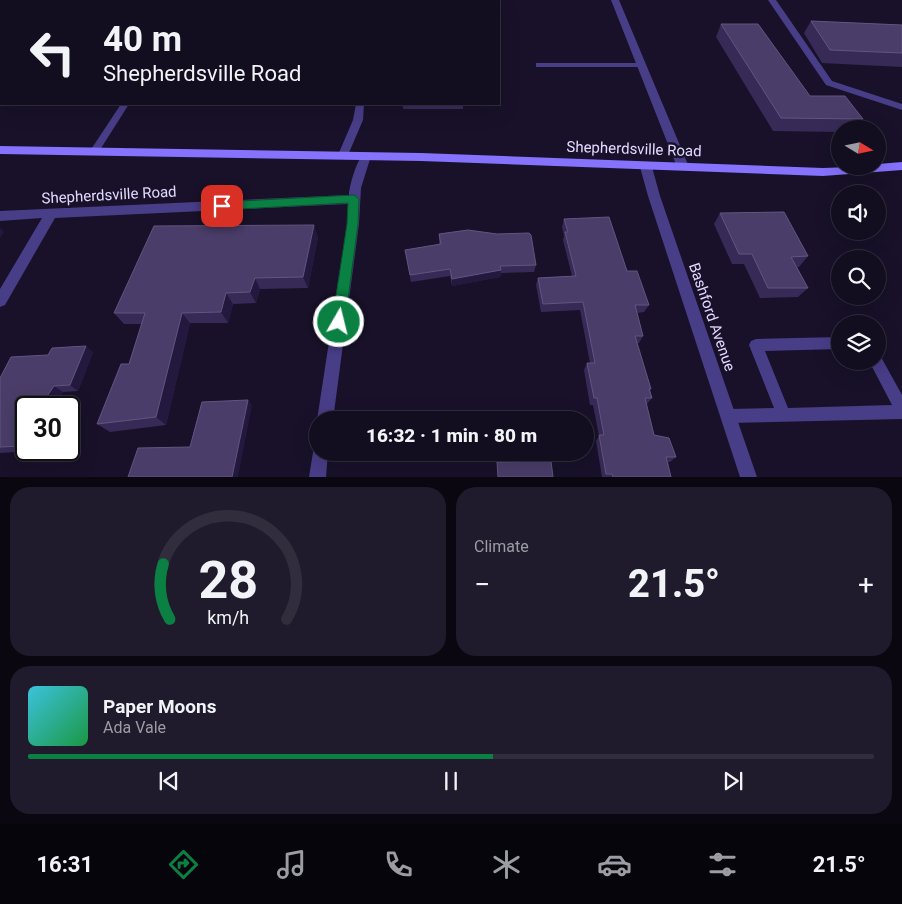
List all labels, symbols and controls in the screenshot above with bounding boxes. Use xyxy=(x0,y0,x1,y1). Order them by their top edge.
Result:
text: 40 m xyxy=(103,19,182,60)
icon: left xyxy=(20,20,85,85)
text: Shepherdsville Road xyxy=(103,61,301,86)
north arrow xyxy=(831,120,886,175)
map controls xyxy=(831,120,886,370)
street label: Shepherdsville Road xyxy=(566,138,702,160)
street label: Shepherdsville Road xyxy=(41,182,177,208)
pin xyxy=(201,185,243,227)
button: sound xyxy=(831,185,886,240)
icon: arrive xyxy=(208,192,236,220)
button: search xyxy=(831,250,886,305)
street label: Bashford Avenue xyxy=(685,260,739,374)
position arrow xyxy=(312,295,364,347)
button: layers xyxy=(831,315,886,370)
speed limit sign: 30 xyxy=(15,396,80,461)
text: 16:32 · 1 min · 80 m xyxy=(366,424,537,447)
text: Climate xyxy=(474,537,529,556)
text: 28 xyxy=(198,550,258,611)
text: 21.5° xyxy=(628,562,720,606)
text: − xyxy=(474,568,490,601)
text: + xyxy=(858,568,874,601)
text: km/h xyxy=(207,607,249,628)
text: Paper Moons xyxy=(103,695,216,718)
text: Ada Vale xyxy=(103,718,166,737)
icon: previous xyxy=(155,767,183,795)
icon: pause xyxy=(437,767,465,795)
icon: next xyxy=(719,767,747,795)
icon: directions xyxy=(166,847,201,882)
icon: music xyxy=(274,847,309,882)
icon: phone xyxy=(381,847,416,882)
icon: climate xyxy=(489,847,524,882)
icon: car xyxy=(597,847,632,882)
icon: filters xyxy=(705,847,740,882)
text: 16:31 xyxy=(36,852,93,877)
text: 21.5° xyxy=(813,852,865,877)

